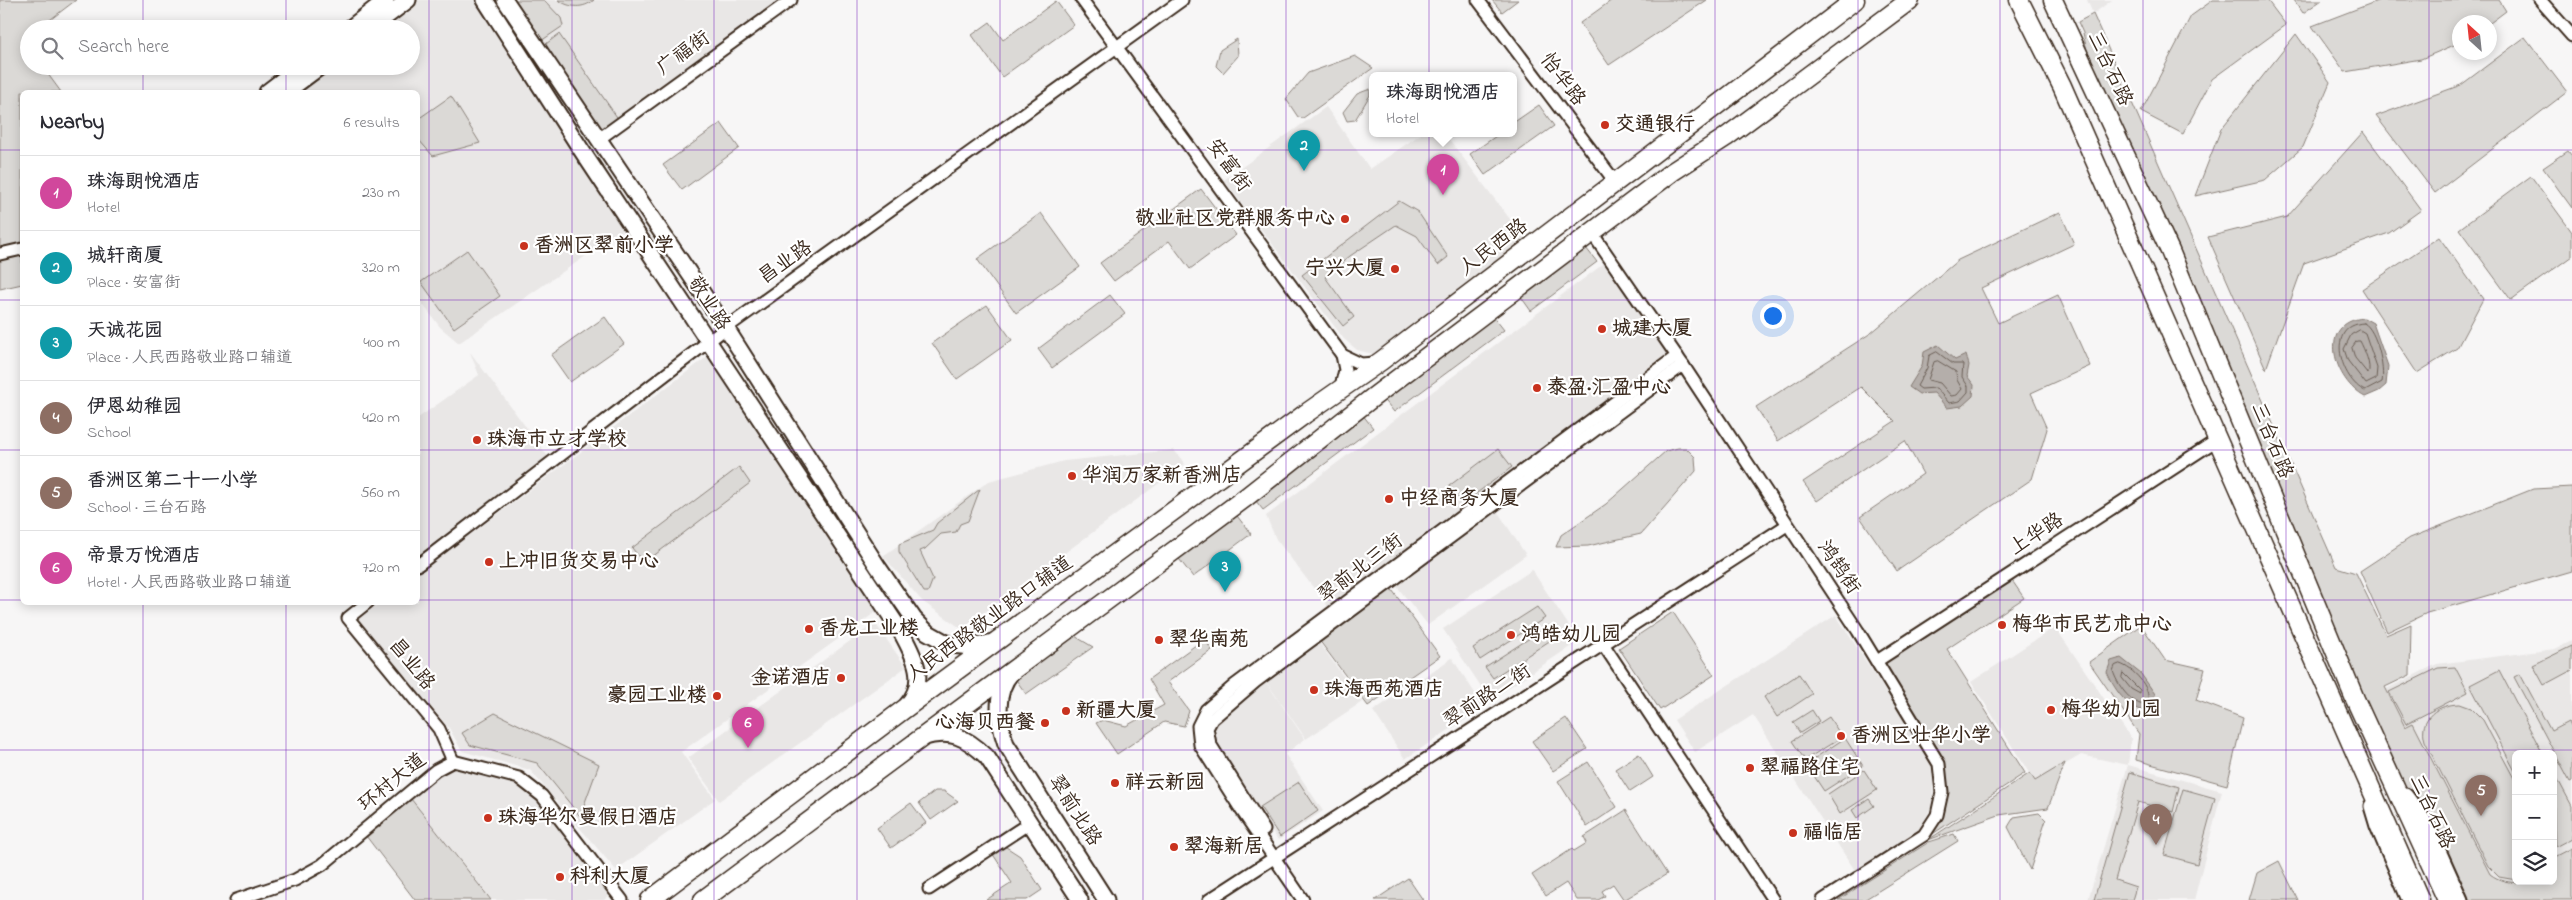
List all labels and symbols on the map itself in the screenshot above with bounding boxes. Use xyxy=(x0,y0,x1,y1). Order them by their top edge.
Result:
north arrow xyxy=(2452,15,2497,60)
street label: 广福街 xyxy=(651,25,717,83)
street label: 三台石路 xyxy=(2079,27,2139,112)
street label: 怡华路 xyxy=(1532,47,1592,113)
place label: 交通银行 xyxy=(1615,111,1695,140)
marker: 交通银行 xyxy=(1599,119,1611,131)
pin: 2 xyxy=(1288,130,1320,171)
street label: 安富街 xyxy=(1199,133,1257,199)
pin: 1 xyxy=(1427,154,1459,195)
place label: 敬业社区党群服务中心 xyxy=(1135,205,1335,234)
street label: 人民西路 xyxy=(1453,212,1535,284)
marker: 敬业社区党群服务中心 xyxy=(1339,213,1351,225)
place label: 香洲区翠前小学 xyxy=(534,232,674,261)
street label: 昌业路 xyxy=(753,233,820,292)
marker: 香洲区翠前小学 xyxy=(518,240,530,252)
place label: 宁兴大厦 xyxy=(1305,255,1385,284)
marker: 宁兴大厦 xyxy=(1389,263,1401,275)
street label: 敬业路 xyxy=(680,271,737,338)
your location xyxy=(1760,303,1786,329)
place label: 城建大厦 xyxy=(1612,315,1692,344)
marker: 城建大厦 xyxy=(1596,323,1608,335)
place label: 泰盈·汇盈中心 xyxy=(1547,374,1671,403)
marker: 泰盈·汇盈中心 xyxy=(1531,382,1543,394)
street label: 三台石路 xyxy=(2243,398,2300,484)
place label: 珠海市立才学校 xyxy=(487,426,627,455)
marker: 珠海市立才学校 xyxy=(471,434,483,446)
place label: 华润万家新香洲店 xyxy=(1082,462,1242,491)
marker: 华润万家新香洲店 xyxy=(1066,470,1078,482)
place label: 中经商务大厦 xyxy=(1399,485,1519,514)
marker: 中经商务大厦 xyxy=(1383,493,1395,505)
street label: 上华路 xyxy=(2004,506,2071,563)
street label: 翠前北三街 xyxy=(1312,527,1410,611)
street label: 鸿鹄街 xyxy=(1809,535,1867,601)
place label: 上冲旧货交易中心 xyxy=(499,548,659,577)
street label: 人民西路敬业路口辅道 xyxy=(901,549,1079,691)
pin: 3 xyxy=(1209,551,1241,592)
marker: 上冲旧货交易中心 xyxy=(483,556,495,568)
place label: 梅华市民艺术中心 xyxy=(2012,611,2172,640)
place label: 香龙工业楼 xyxy=(819,615,919,644)
marker: 梅华市民艺术中心 xyxy=(1996,619,2008,631)
place label: 鸿皓幼儿园 xyxy=(1521,621,1621,650)
marker: 香龙工业楼 xyxy=(803,623,815,635)
place label: 翠华南苑 xyxy=(1169,626,1249,655)
marker: 鸿皓幼儿园 xyxy=(1505,629,1517,641)
street label: 昌业路 xyxy=(381,633,442,698)
marker: 翠华南苑 xyxy=(1153,634,1165,646)
street label: 翠前路二街 xyxy=(1438,658,1538,736)
place label: 金诺酒店 xyxy=(751,664,831,693)
marker: 金诺酒店 xyxy=(835,672,847,684)
place label: 珠海西苑酒店 xyxy=(1324,676,1444,705)
place label: 豪园工业楼 xyxy=(607,682,707,711)
marker: 珠海西苑酒店 xyxy=(1308,684,1320,696)
marker: 豪园工业楼 xyxy=(711,690,723,702)
place label: 梅华幼儿园 xyxy=(2061,696,2161,725)
place label: 新疆大厦 xyxy=(1076,697,1156,726)
marker: 梅华幼儿园 xyxy=(2045,704,2057,716)
marker: 新疆大厦 xyxy=(1060,705,1072,717)
pin: 6 xyxy=(732,707,764,748)
place label: 心海贝西餐 xyxy=(935,709,1035,738)
marker: 心海贝西餐 xyxy=(1039,717,1051,729)
place label: 香洲区壮华小学 xyxy=(1851,722,1991,751)
marker: 香洲区壮华小学 xyxy=(1835,730,1847,742)
street label: 环村大道 xyxy=(353,747,433,819)
place label: 翠福路住宅 xyxy=(1760,754,1860,783)
marker: 翠福路住宅 xyxy=(1744,762,1756,774)
place label: 祥云新园 xyxy=(1125,769,1205,798)
street label: 翠前北路 xyxy=(1040,770,1108,853)
street label: 三台石路 xyxy=(2401,770,2461,855)
pin: 5 xyxy=(2465,775,2497,816)
marker: 祥云新园 xyxy=(1109,777,1121,789)
place label: 珠海华尔曼假日酒店 xyxy=(498,804,678,833)
pin: 4 xyxy=(2140,804,2172,845)
marker: 珠海华尔曼假日酒店 xyxy=(482,812,494,824)
place label: 福临居 xyxy=(1803,819,1863,848)
marker: 福临居 xyxy=(1787,827,1799,839)
place label: 翠海新居 xyxy=(1184,833,1264,862)
marker: 翠海新居 xyxy=(1168,841,1180,853)
place label: 科利大厦 xyxy=(570,863,650,892)
marker: 科利大厦 xyxy=(554,871,566,883)

